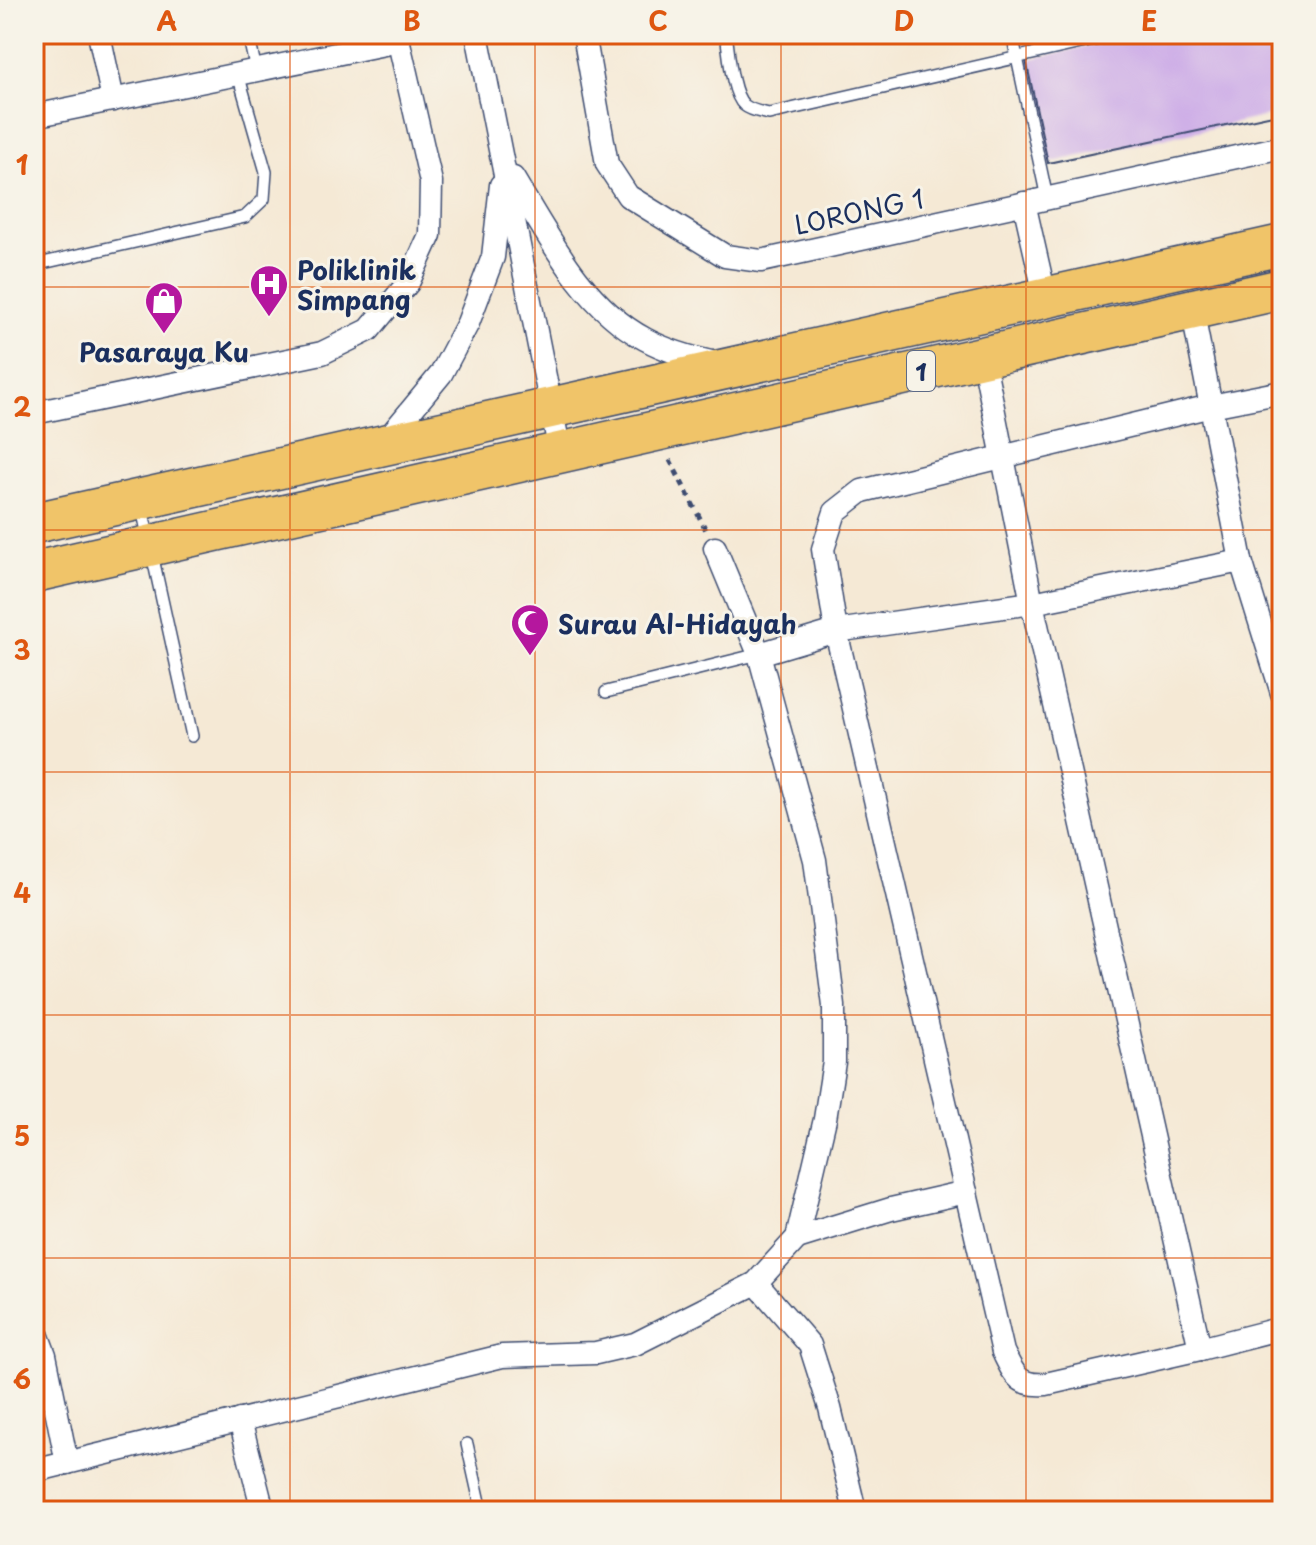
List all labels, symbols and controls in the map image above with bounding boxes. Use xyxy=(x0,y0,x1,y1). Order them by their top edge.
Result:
text: A xyxy=(157,1,177,40)
text: B xyxy=(403,1,421,40)
text: C xyxy=(648,1,668,40)
text: D xyxy=(894,1,914,40)
text: E xyxy=(1141,1,1157,40)
text: 1 xyxy=(16,145,28,184)
street label: LORONG 1 xyxy=(791,178,927,244)
place label: Poliklinik Simpang xyxy=(297,250,416,319)
hospital icon: Poliklinik Simpang xyxy=(248,263,290,318)
shop icon: Pasaraya Ku xyxy=(143,280,185,335)
place label: Pasaraya Ku xyxy=(79,332,249,371)
road number: 1 xyxy=(907,351,935,391)
text: 2 xyxy=(13,387,31,426)
mosque icon: Surau Al-Hidayah xyxy=(509,602,551,657)
place label: Surau Al-Hidayah xyxy=(558,604,797,643)
text: 3 xyxy=(13,630,31,669)
text: 4 xyxy=(13,873,31,912)
text: 5 xyxy=(14,1116,30,1155)
text: 6 xyxy=(13,1359,31,1398)

